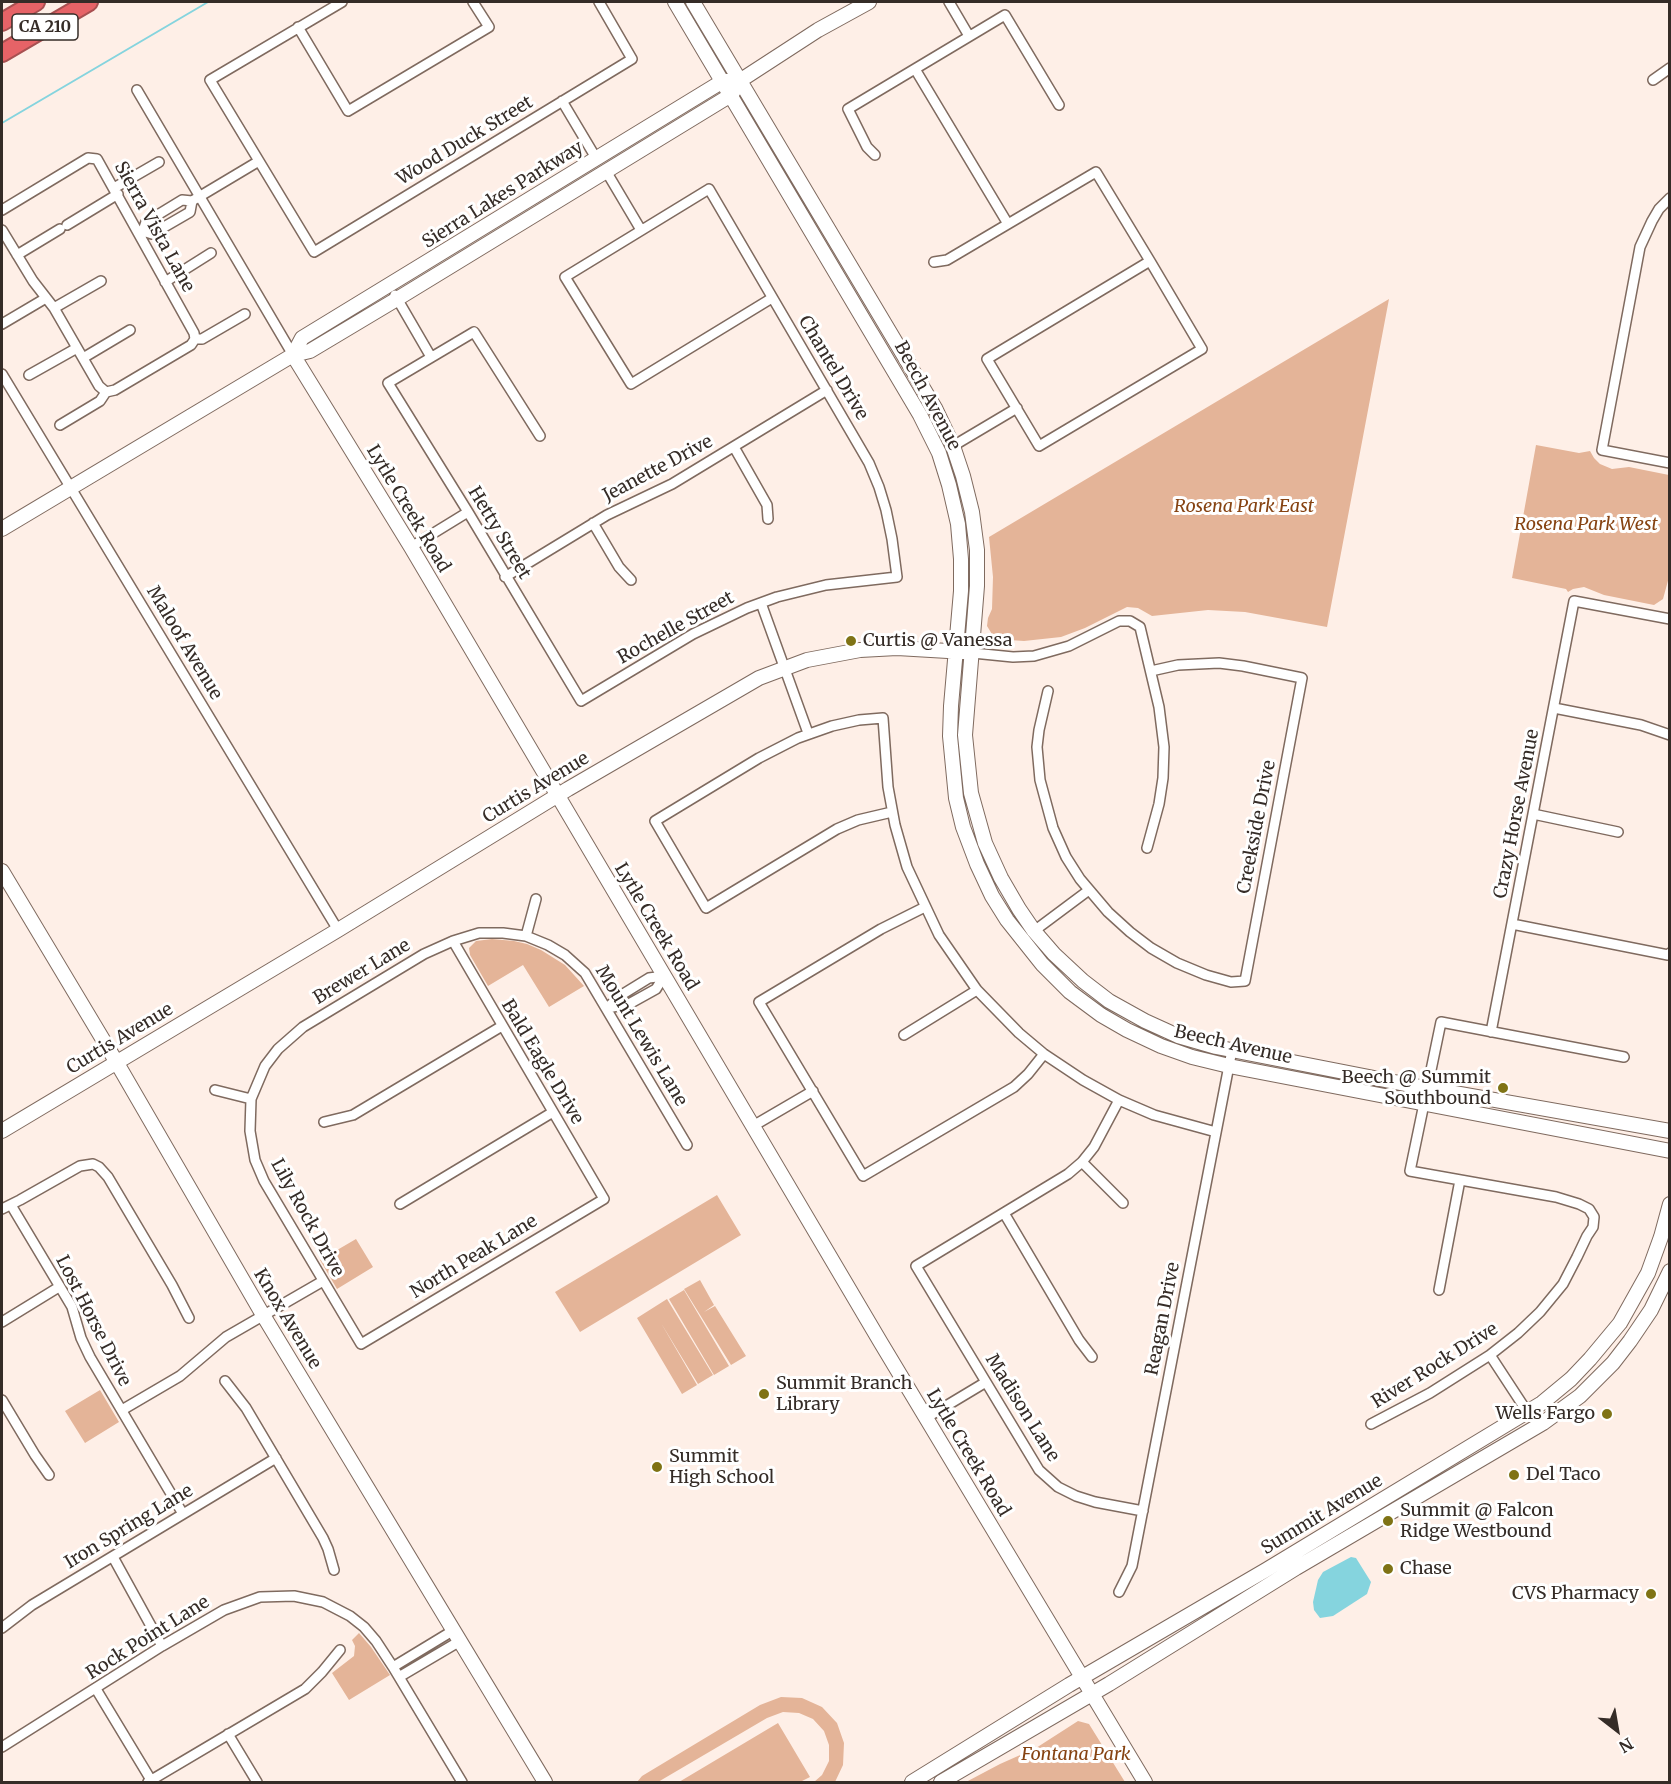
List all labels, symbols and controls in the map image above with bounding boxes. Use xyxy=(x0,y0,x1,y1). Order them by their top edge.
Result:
road number: CA 210 xyxy=(12,14,78,40)
street label: Wood Duck Street xyxy=(393,92,537,190)
street label: Sierra Lakes Parkway xyxy=(419,137,587,253)
street label: Sierra Vista Lane xyxy=(109,158,199,296)
street label: Chantel Drive xyxy=(793,312,873,424)
street label: Beech Avenue xyxy=(889,338,965,454)
street label: Jeanette Drive xyxy=(600,431,716,507)
street label: Lytle Creek Road xyxy=(361,441,455,577)
street label: Hetty Street xyxy=(463,483,535,583)
park label: Rosena Park East xyxy=(1174,496,1314,518)
park label: Rosena Park West xyxy=(1514,514,1658,536)
street label: Maloof Avenue xyxy=(142,582,226,704)
street label: Rochelle Street xyxy=(614,587,738,669)
place label: Curtis @ Vanessa xyxy=(863,630,1012,652)
marker: Curtis @ Vanessa xyxy=(844,634,858,648)
street label: Crazy Horse Avenue xyxy=(1490,728,1544,900)
street label: Curtis Avenue xyxy=(479,748,593,828)
street label: Creekside Drive xyxy=(1233,758,1281,896)
street label: Lytle Creek Road xyxy=(609,859,703,995)
street label: Brewer Lane xyxy=(310,935,414,1009)
street label: Mount Lewis Lane xyxy=(590,962,692,1110)
street label: Bald Eagle Drive xyxy=(496,996,588,1128)
street label: Curtis Avenue xyxy=(63,999,177,1079)
street label: Beech Avenue xyxy=(1172,1021,1294,1069)
place label: Beech @ Summit Southbound xyxy=(1341,1067,1491,1110)
marker: Beech @ Summit Southbound xyxy=(1496,1081,1510,1095)
street label: Lily Rock Drive xyxy=(266,1155,348,1281)
street label: North Peak Lane xyxy=(407,1211,541,1303)
street label: Lost Horse Drive xyxy=(51,1252,135,1390)
street label: Reagan Drive xyxy=(1141,1261,1185,1377)
street label: Knox Avenue xyxy=(249,1265,325,1373)
street label: River Rock Drive xyxy=(1368,1319,1502,1413)
street label: Madison Lane xyxy=(980,1350,1064,1466)
place label: Summit Branch Library xyxy=(776,1373,912,1416)
street label: Lytle Creek Road xyxy=(921,1385,1015,1521)
marker: Summit Branch Library xyxy=(757,1387,771,1401)
place label: Wells Fargo xyxy=(1495,1403,1595,1425)
marker: Wells Fargo xyxy=(1600,1407,1614,1421)
place label: Summit High School xyxy=(669,1446,774,1488)
marker: Summit High School xyxy=(650,1460,664,1474)
place label: Del Taco xyxy=(1526,1464,1600,1486)
marker: Del Taco xyxy=(1507,1468,1521,1482)
street label: Summit Avenue xyxy=(1258,1470,1386,1560)
street label: Iron Spring Lane xyxy=(61,1480,197,1574)
place label: Summit @ Falcon Ridge Westbound xyxy=(1400,1500,1554,1543)
marker: Summit @ Falcon Ridge Westbound xyxy=(1381,1514,1395,1528)
place label: Chase xyxy=(1400,1558,1452,1580)
marker: Chase xyxy=(1381,1562,1395,1576)
place label: CVS Pharmacy xyxy=(1512,1583,1639,1605)
marker: CVS Pharmacy xyxy=(1644,1587,1658,1601)
street label: Rock Point Lane xyxy=(82,1591,214,1685)
north arrow xyxy=(1587,1700,1647,1760)
text: N xyxy=(1616,1734,1637,1757)
park label: Fontana Park xyxy=(1021,1744,1131,1766)

